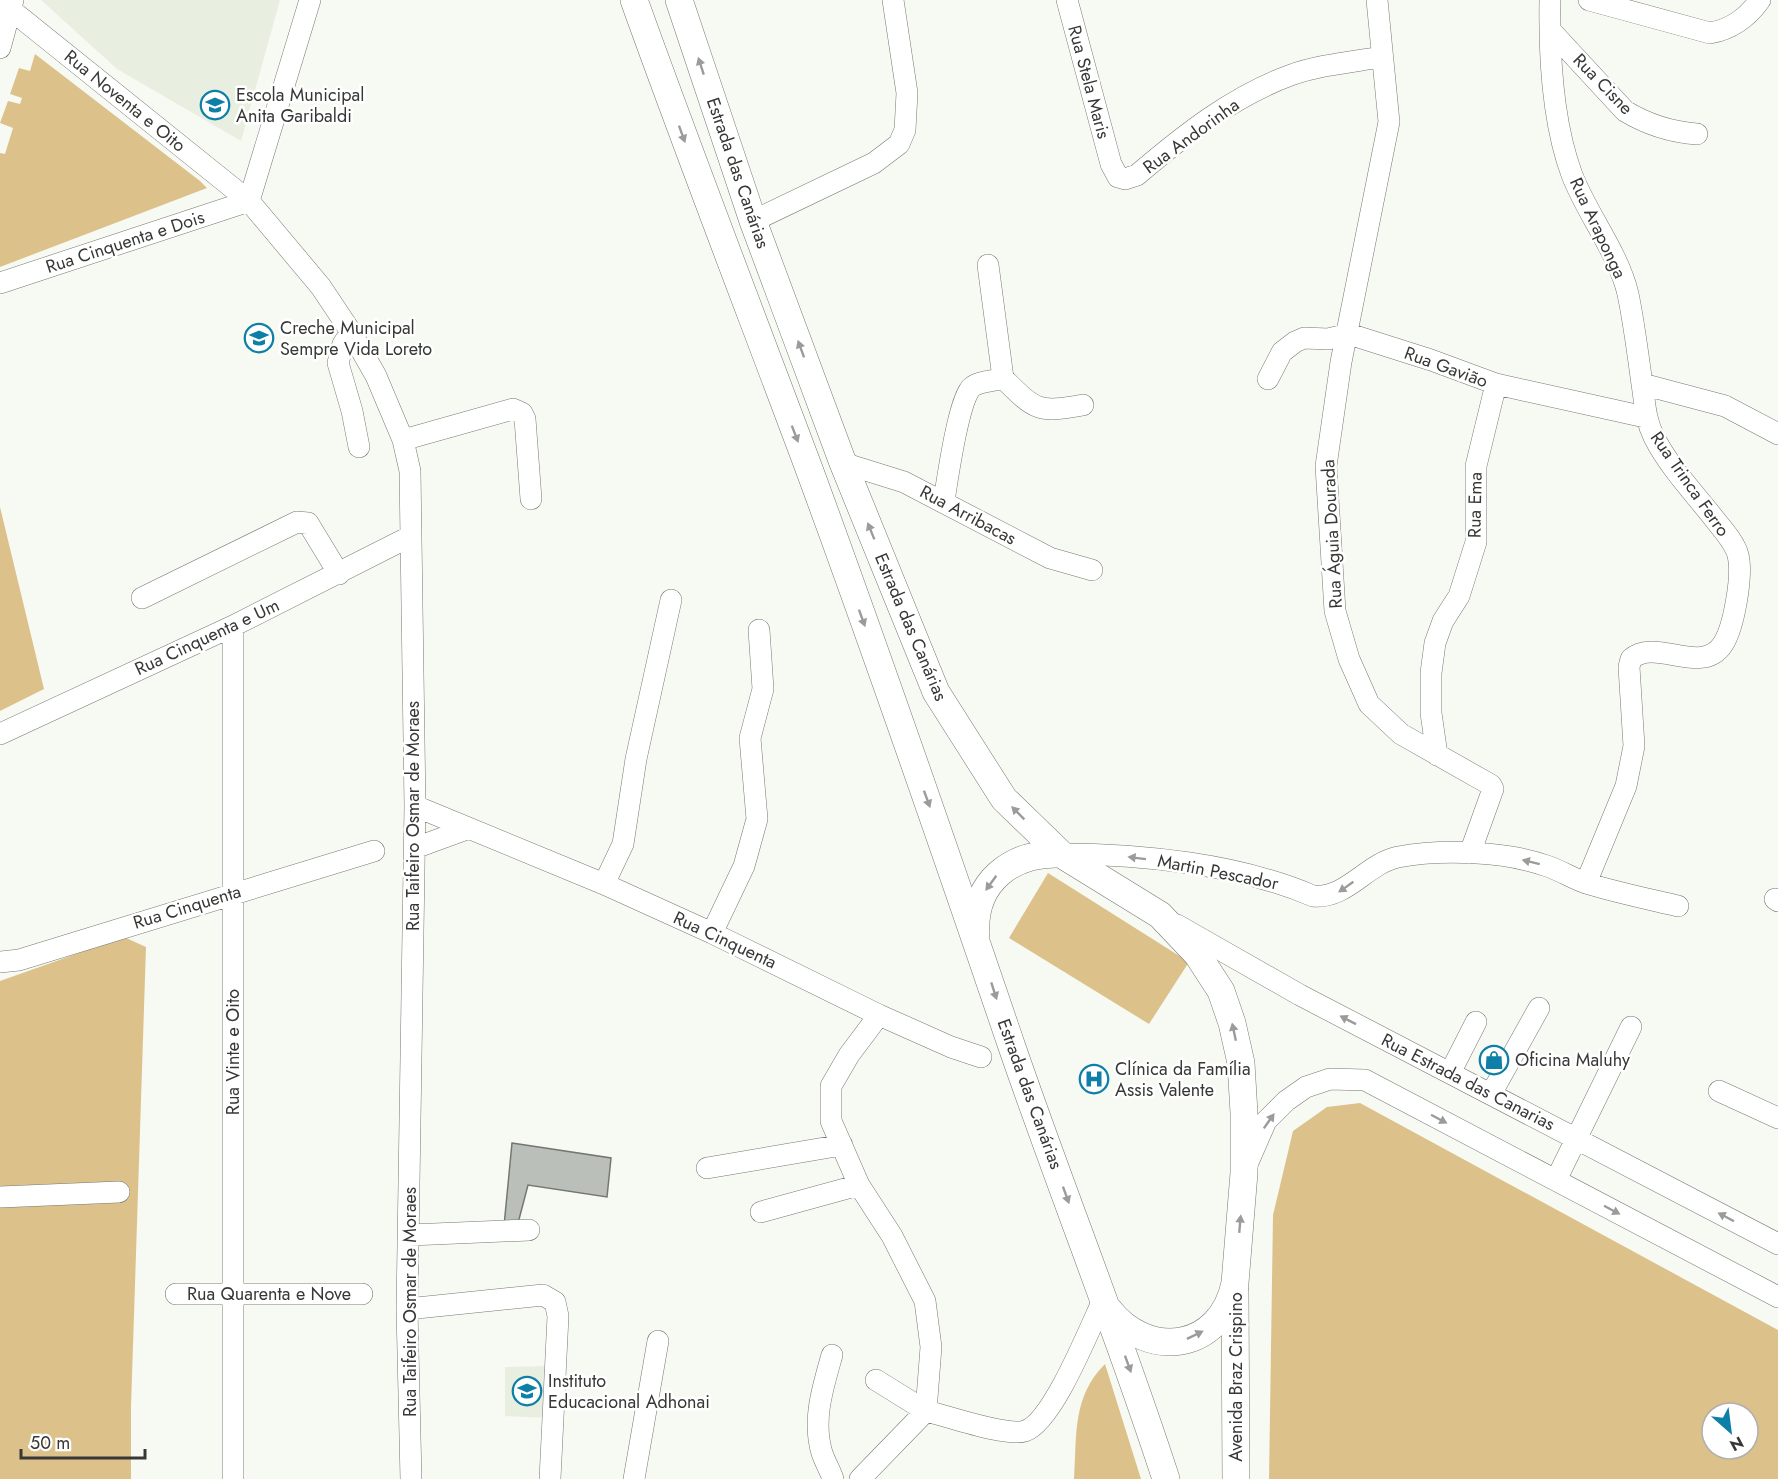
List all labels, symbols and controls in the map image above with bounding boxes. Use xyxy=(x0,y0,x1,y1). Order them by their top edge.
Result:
street label: Rua Stela Maris xyxy=(1061,22,1117,142)
street label: Rua Noventa e Oito xyxy=(59,44,191,158)
street label: Rua Cisne xyxy=(1567,47,1639,121)
one-way arrow xyxy=(696,57,706,75)
place label: Escola Municipal Anita Garibaldi xyxy=(236,82,364,129)
school or university icon: Escola Municipal Anita Garibaldi xyxy=(199,89,231,121)
street label: Rua Andorinha xyxy=(1137,92,1245,180)
street label: Estrada das Canárias xyxy=(700,94,776,252)
one-way arrow xyxy=(678,125,688,143)
street label: Rua Araponga xyxy=(1563,173,1633,283)
street label: Rua Cinquenta e Dois xyxy=(42,204,208,280)
place label: Creche Municipal Sempre Vida Loreto xyxy=(280,315,432,362)
school or university icon: Creche Municipal Sempre Vida Loreto xyxy=(243,322,275,354)
one-way arrow xyxy=(796,339,806,357)
street label: Rua Gavião xyxy=(1401,340,1492,394)
one-way arrow xyxy=(791,426,801,444)
street label: Rua Trinca Ferro xyxy=(1644,426,1736,542)
street label: Rua Águia Dourada xyxy=(1315,459,1349,609)
street label: Rua Ema xyxy=(1461,472,1489,538)
street label: Rua Arribacas xyxy=(915,479,1021,551)
one-way arrow xyxy=(866,521,876,539)
street label: Estrada das Canárias xyxy=(868,549,954,705)
street label: Rua Cinquenta e Um xyxy=(130,592,284,682)
one-way arrow xyxy=(857,609,867,627)
street label: Rua Taifeiro Osmar de Moraes xyxy=(400,701,426,931)
one-way arrow xyxy=(923,790,932,808)
one-way arrow xyxy=(1012,807,1026,821)
street label: Martin Pescador xyxy=(1155,848,1281,897)
one-way arrow xyxy=(1128,853,1147,862)
one-way arrow xyxy=(1522,857,1541,867)
one-way arrow xyxy=(985,874,997,890)
street label: Rua Cinquenta xyxy=(130,878,244,936)
one-way arrow xyxy=(1338,881,1354,893)
street label: Rua Cinquenta xyxy=(669,905,781,975)
one-way arrow xyxy=(990,982,1000,1000)
street label: Rua Vinte e Oito xyxy=(220,989,246,1115)
street label: Estrada das Canárias xyxy=(991,1015,1069,1173)
one-way arrow xyxy=(1340,1015,1357,1025)
one-way arrow xyxy=(1229,1022,1238,1041)
street label: Rua Estrada das Canarias xyxy=(1377,1027,1559,1137)
shop icon: Oficina Maluhy xyxy=(1478,1044,1510,1076)
place label: Oficina Maluhy xyxy=(1515,1047,1630,1073)
place label: Clínica da Família Assis Valente xyxy=(1115,1056,1251,1103)
hospital icon: Clínica da Família Assis Valente xyxy=(1078,1063,1110,1095)
one-way arrow xyxy=(1263,1113,1275,1129)
one-way arrow xyxy=(1431,1114,1448,1124)
one-way arrow xyxy=(1062,1186,1072,1204)
street label: Rua Taifeiro Osmar de Moraes xyxy=(397,1187,423,1417)
one-way arrow xyxy=(1603,1205,1620,1215)
one-way arrow xyxy=(1718,1212,1735,1222)
one-way arrow xyxy=(1235,1214,1244,1233)
street label: Rua Quarenta e Nove xyxy=(187,1281,351,1307)
street label: Avenida Braz Crispino xyxy=(1223,1292,1249,1462)
one-way arrow xyxy=(1187,1331,1204,1340)
one-way arrow xyxy=(1123,1355,1133,1373)
place label: Instituto Educacional Adhonai xyxy=(548,1368,710,1415)
school or university icon: Instituto Educacional Adhonai xyxy=(511,1375,543,1407)
north arrow xyxy=(1700,1401,1760,1461)
scale bar xyxy=(21,1422,146,1460)
text: 50 m xyxy=(30,1430,70,1456)
text: N xyxy=(1726,1431,1748,1457)

